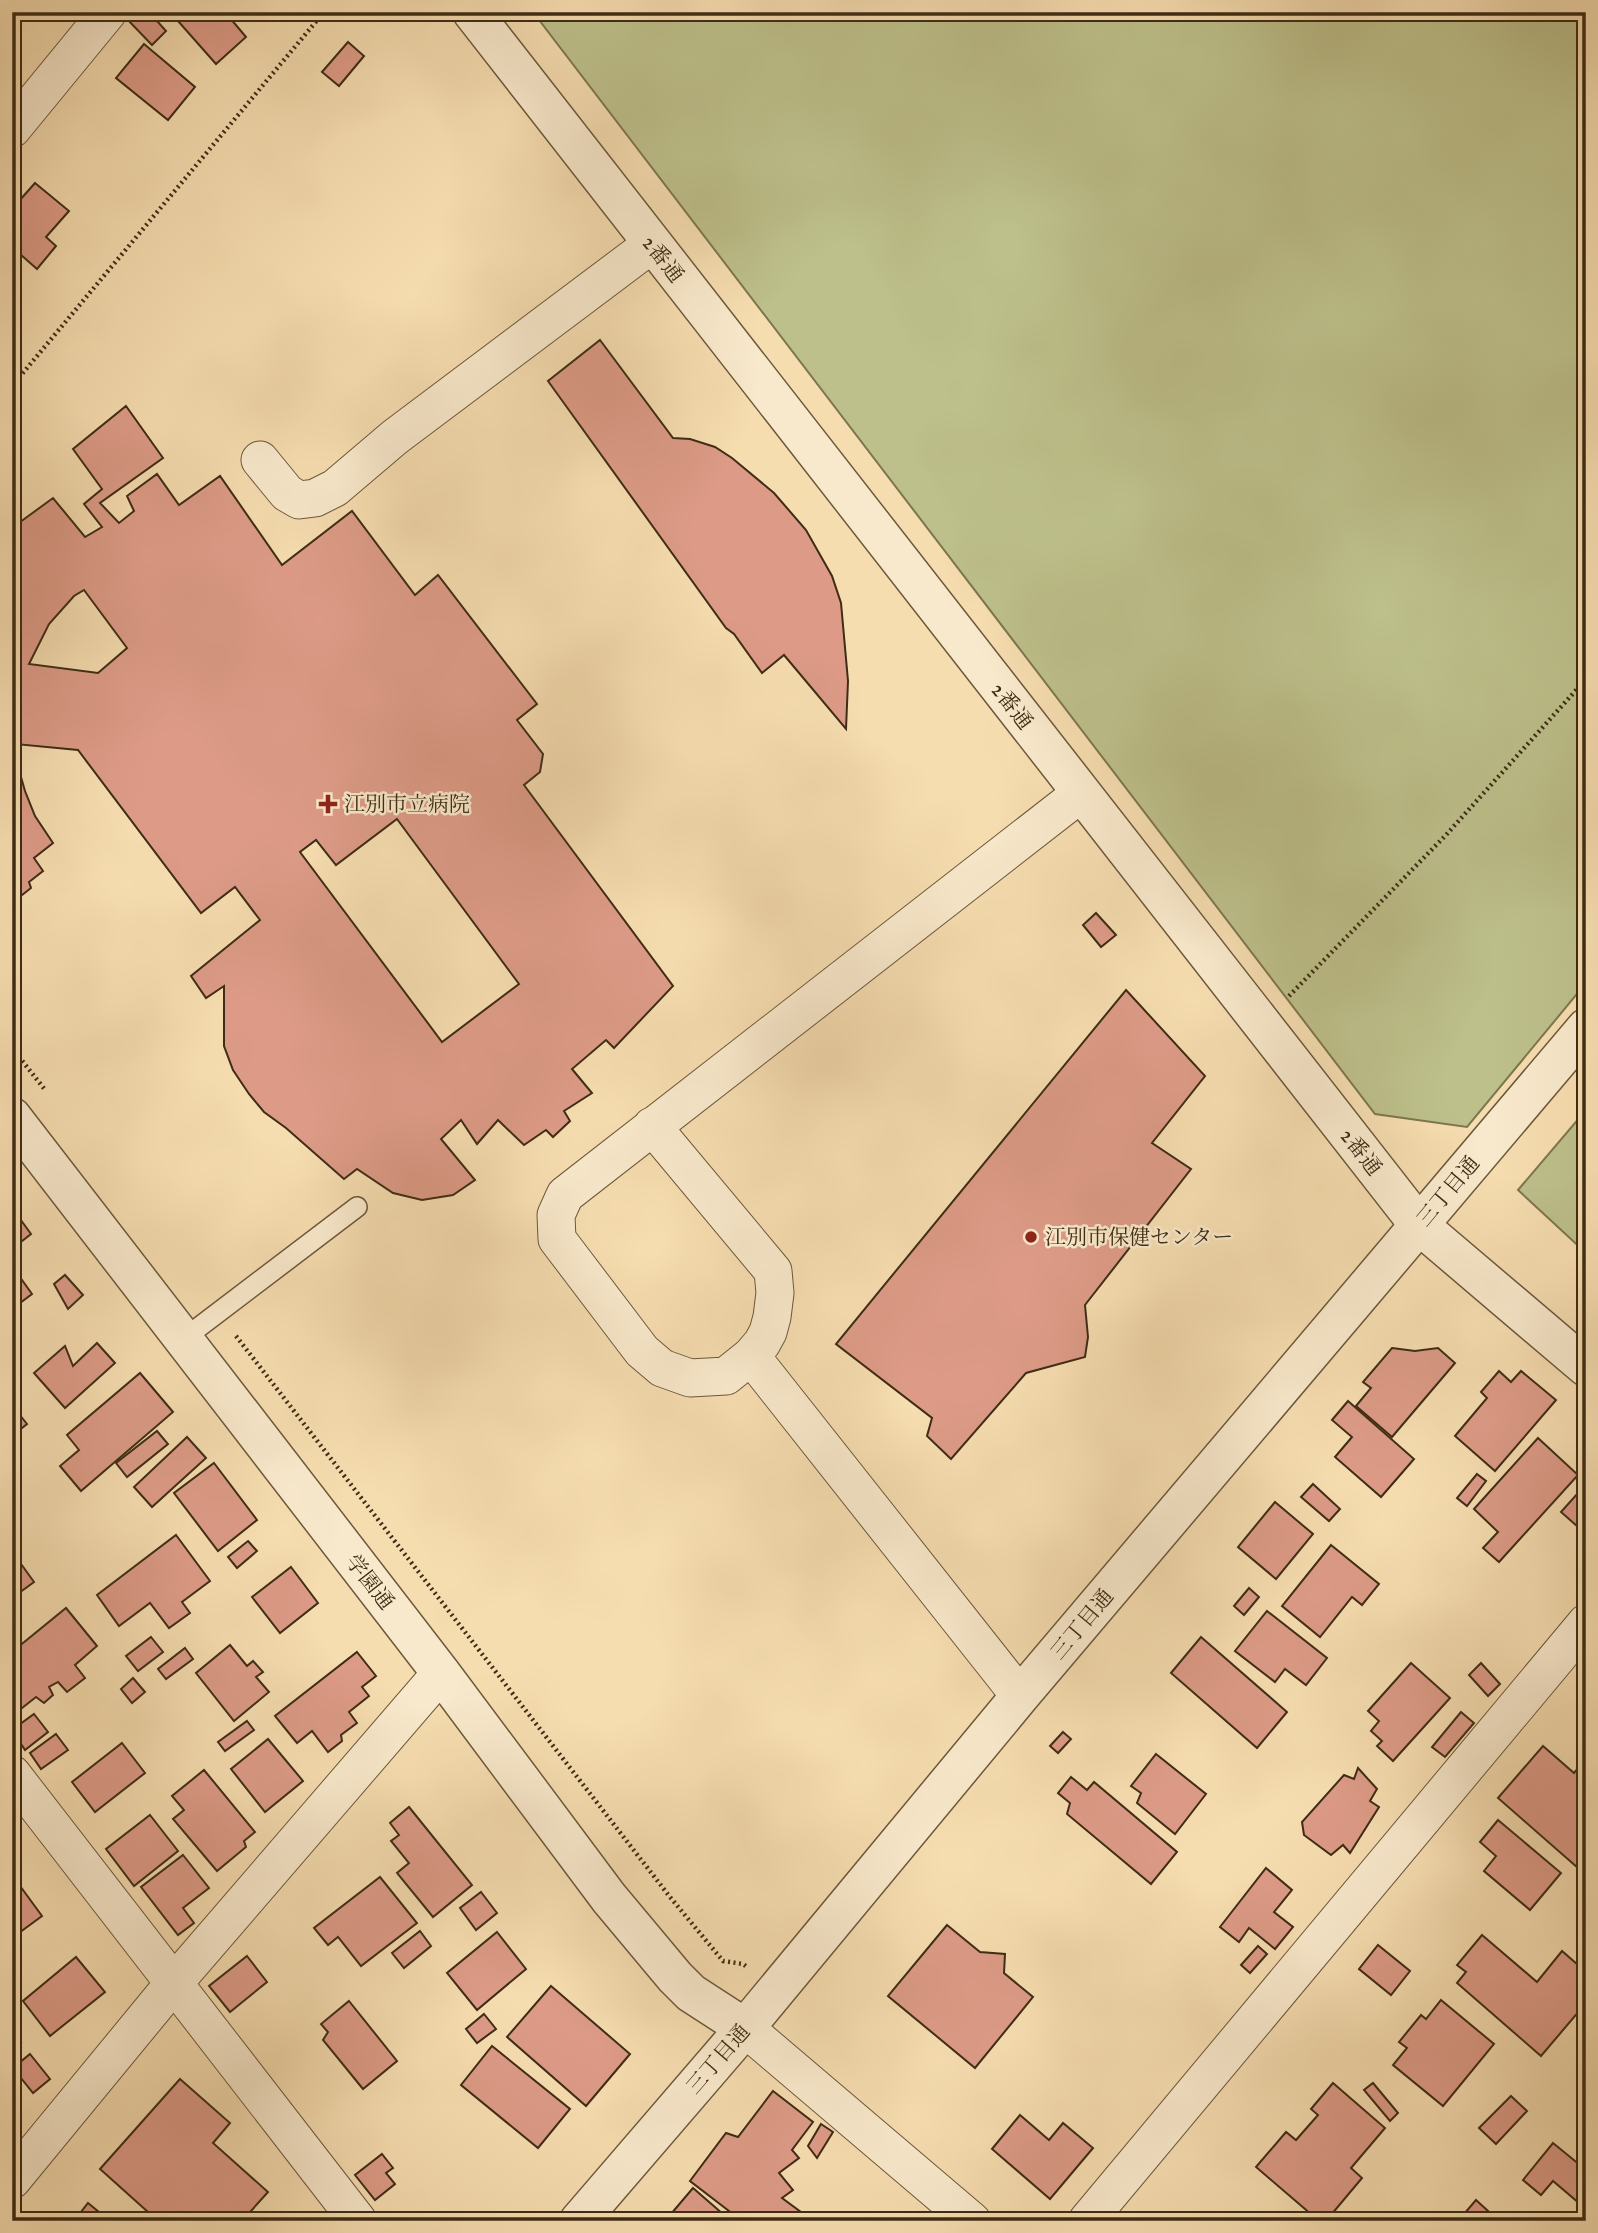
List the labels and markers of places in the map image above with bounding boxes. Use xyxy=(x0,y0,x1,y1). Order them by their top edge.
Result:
place label: 江別市立病院 xyxy=(344,791,470,817)
marker: 江別市立病院 xyxy=(318,794,338,814)
place label: 江別市保健センター xyxy=(1045,1224,1233,1250)
marker: 江別市保健センター xyxy=(1023,1229,1039,1245)

